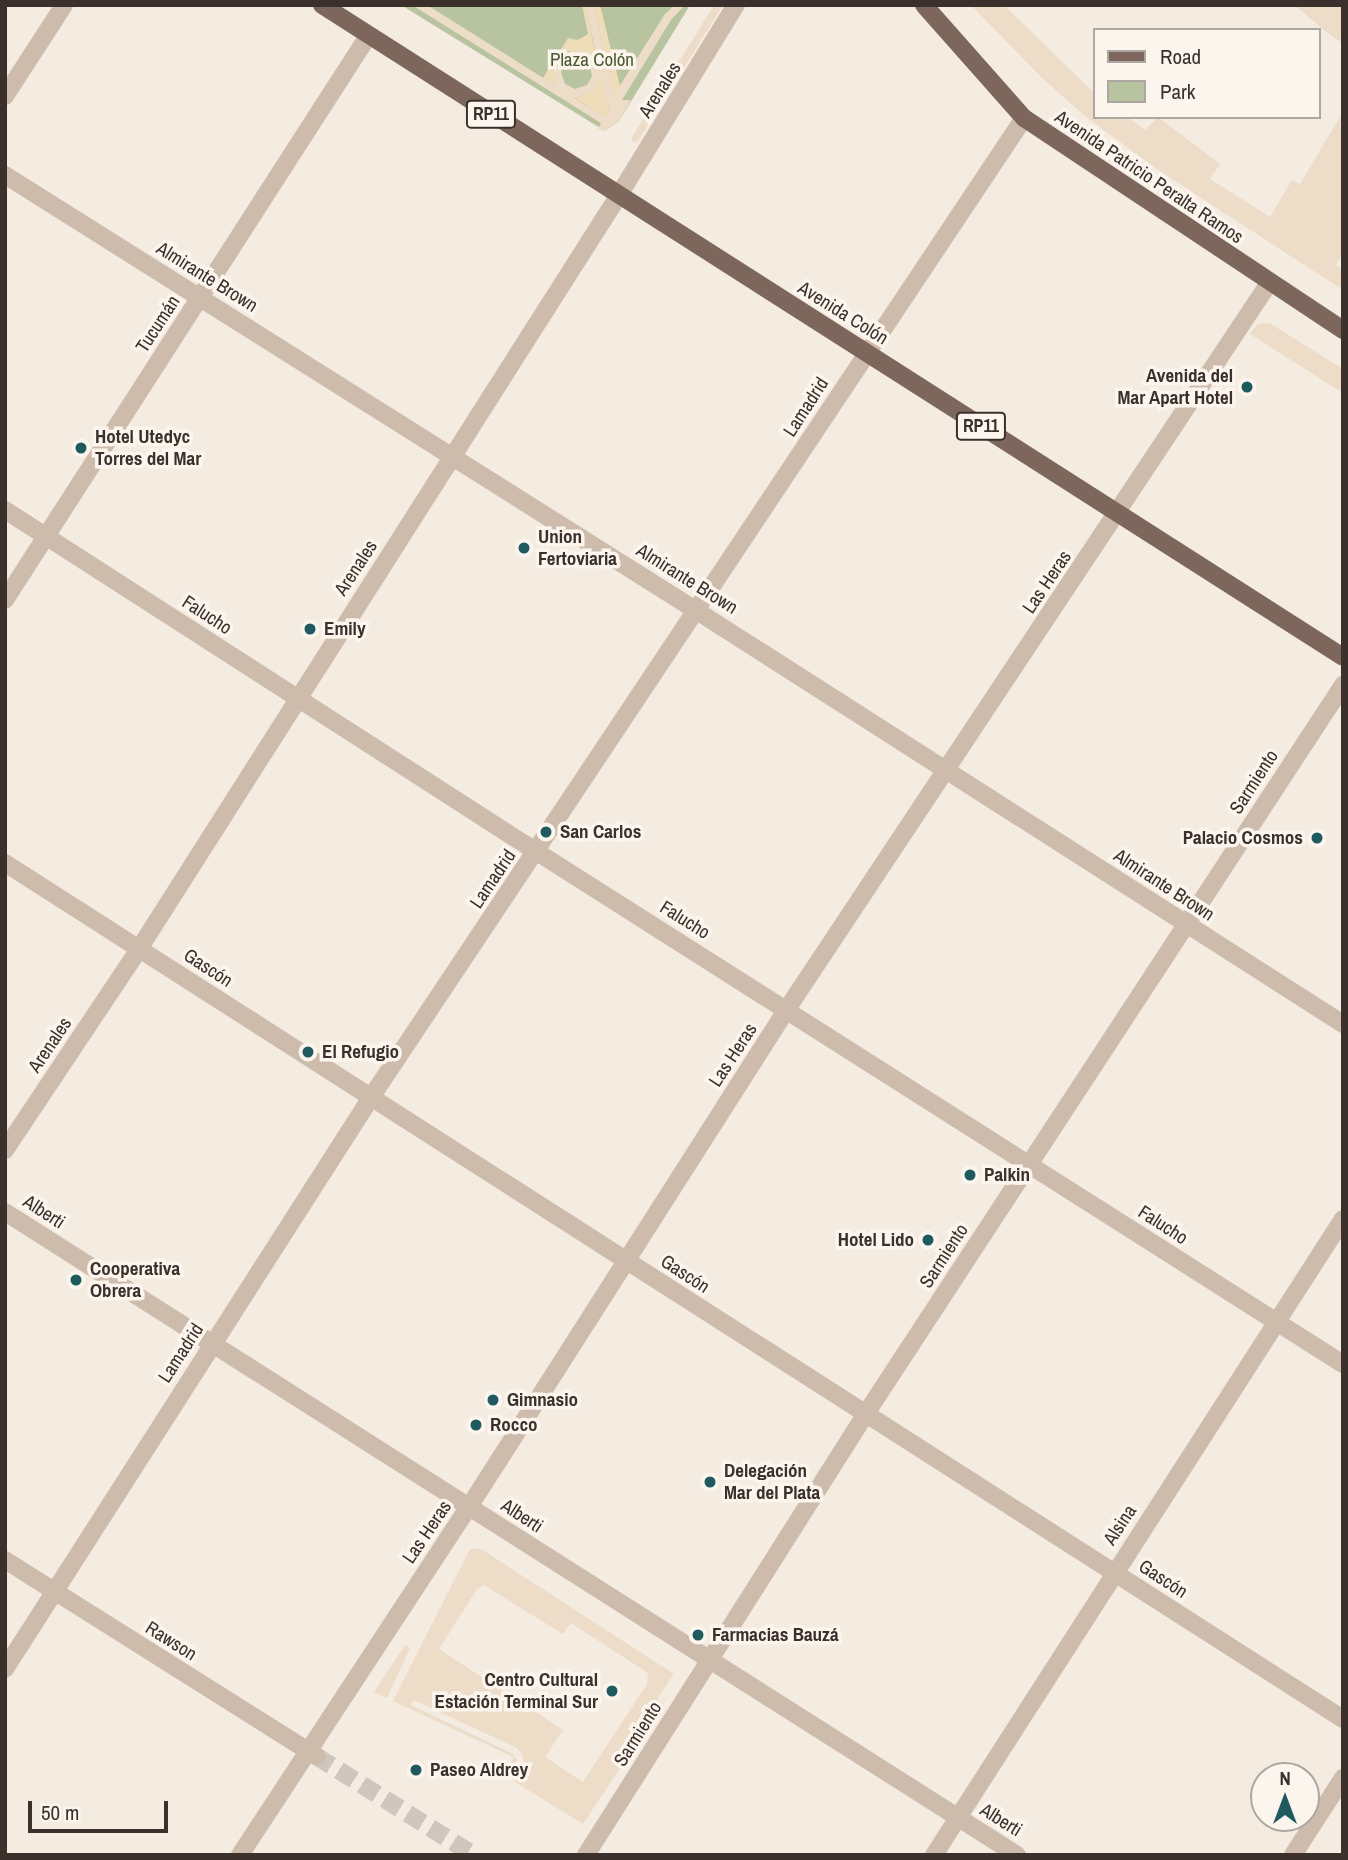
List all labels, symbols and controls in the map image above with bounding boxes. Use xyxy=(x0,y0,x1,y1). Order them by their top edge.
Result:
legend xyxy=(1092,28,1320,119)
text: Road xyxy=(1160,42,1201,71)
park label: Plaza Colón xyxy=(550,49,634,71)
street label: Arenales xyxy=(634,58,686,122)
text: Park xyxy=(1160,77,1195,106)
road number: RP11 xyxy=(465,100,517,128)
street label: Avenida Patricio Peralta Ramos xyxy=(1050,105,1248,249)
street label: Almirante Brown xyxy=(152,237,262,317)
street label: Avenida Colón xyxy=(794,276,892,350)
street label: Tucumán xyxy=(131,291,185,357)
place label: Avenida del Mar Apart Hotel xyxy=(1117,365,1233,409)
street label: Lamadrid xyxy=(779,373,833,441)
marker: Avenida del Mar Apart Hotel xyxy=(1239,379,1255,395)
road number: RP11 xyxy=(955,412,1007,440)
place label: Hotel Utedyc Torres del Mar xyxy=(95,426,201,470)
marker: Hotel Utedyc Torres del Mar xyxy=(73,440,89,456)
place label: Union Fertoviaria xyxy=(538,526,617,570)
street label: Arenales xyxy=(330,536,382,600)
street label: Almirante Brown xyxy=(632,539,742,619)
marker: Union Fertoviaria xyxy=(516,540,532,556)
street label: Las Heras xyxy=(1018,546,1076,618)
street label: Falucho xyxy=(178,591,236,639)
place label: Emily xyxy=(324,618,366,640)
marker: Emily xyxy=(302,621,318,637)
street label: Sarmiento xyxy=(1225,746,1283,818)
place label: San Carlos xyxy=(560,821,641,843)
marker: San Carlos xyxy=(538,824,554,840)
place label: Palacio Cosmos xyxy=(1183,827,1303,849)
marker: Palacio Cosmos xyxy=(1309,830,1325,846)
street label: Almirante Brown xyxy=(1110,844,1218,926)
street label: Lamadrid xyxy=(465,845,521,913)
street label: Falucho xyxy=(656,896,714,944)
street label: Gascón xyxy=(179,944,237,992)
street label: Arenales xyxy=(23,1013,77,1077)
street label: Las Heras xyxy=(704,1019,762,1091)
place label: El Refugio xyxy=(322,1041,399,1063)
marker: El Refugio xyxy=(300,1044,316,1060)
place label: Palkin xyxy=(984,1164,1030,1186)
marker: Palkin xyxy=(962,1167,978,1183)
street label: Alberti xyxy=(19,1190,69,1234)
street label: Falucho xyxy=(1134,1201,1192,1249)
street label: Sarmiento xyxy=(915,1220,973,1292)
place label: Hotel Lido xyxy=(838,1229,914,1251)
marker: Hotel Lido xyxy=(920,1232,936,1248)
street label: Gascón xyxy=(656,1250,714,1298)
place label: Cooperativa Obrera xyxy=(90,1258,180,1302)
marker: Cooperativa Obrera xyxy=(68,1272,84,1288)
street label: Lamadrid xyxy=(154,1319,208,1387)
place label: Gimnasio xyxy=(507,1389,578,1411)
marker: Gimnasio xyxy=(485,1392,501,1408)
place label: Rocco xyxy=(490,1414,538,1436)
marker: Rocco xyxy=(468,1417,484,1433)
place label: Delegación Mar del Plata xyxy=(724,1460,820,1504)
marker: Delegación Mar del Plata xyxy=(702,1474,718,1490)
street label: Alberti xyxy=(497,1494,547,1538)
street label: Las Heras xyxy=(398,1496,456,1568)
street label: Alsina xyxy=(1099,1501,1141,1549)
street label: Gascón xyxy=(1134,1555,1192,1603)
street label: Rawson xyxy=(141,1616,201,1666)
place label: Farmacias Bauzá xyxy=(712,1624,839,1646)
marker: Farmacias Bauzá xyxy=(690,1627,706,1643)
place label: Centro Cultural Estación Terminal Sur xyxy=(435,1669,598,1713)
marker: Centro Cultural Estación Terminal Sur xyxy=(604,1683,620,1699)
street label: Sarmiento xyxy=(609,1697,667,1771)
place label: Paseo Aldrey xyxy=(430,1759,529,1781)
marker: Paseo Aldrey xyxy=(408,1762,424,1778)
north arrow xyxy=(1250,1762,1320,1832)
text: N xyxy=(1279,1765,1291,1791)
scale bar xyxy=(32,1786,172,1830)
text: 50 m xyxy=(41,1798,79,1827)
street label: Alberti xyxy=(976,1798,1026,1842)

